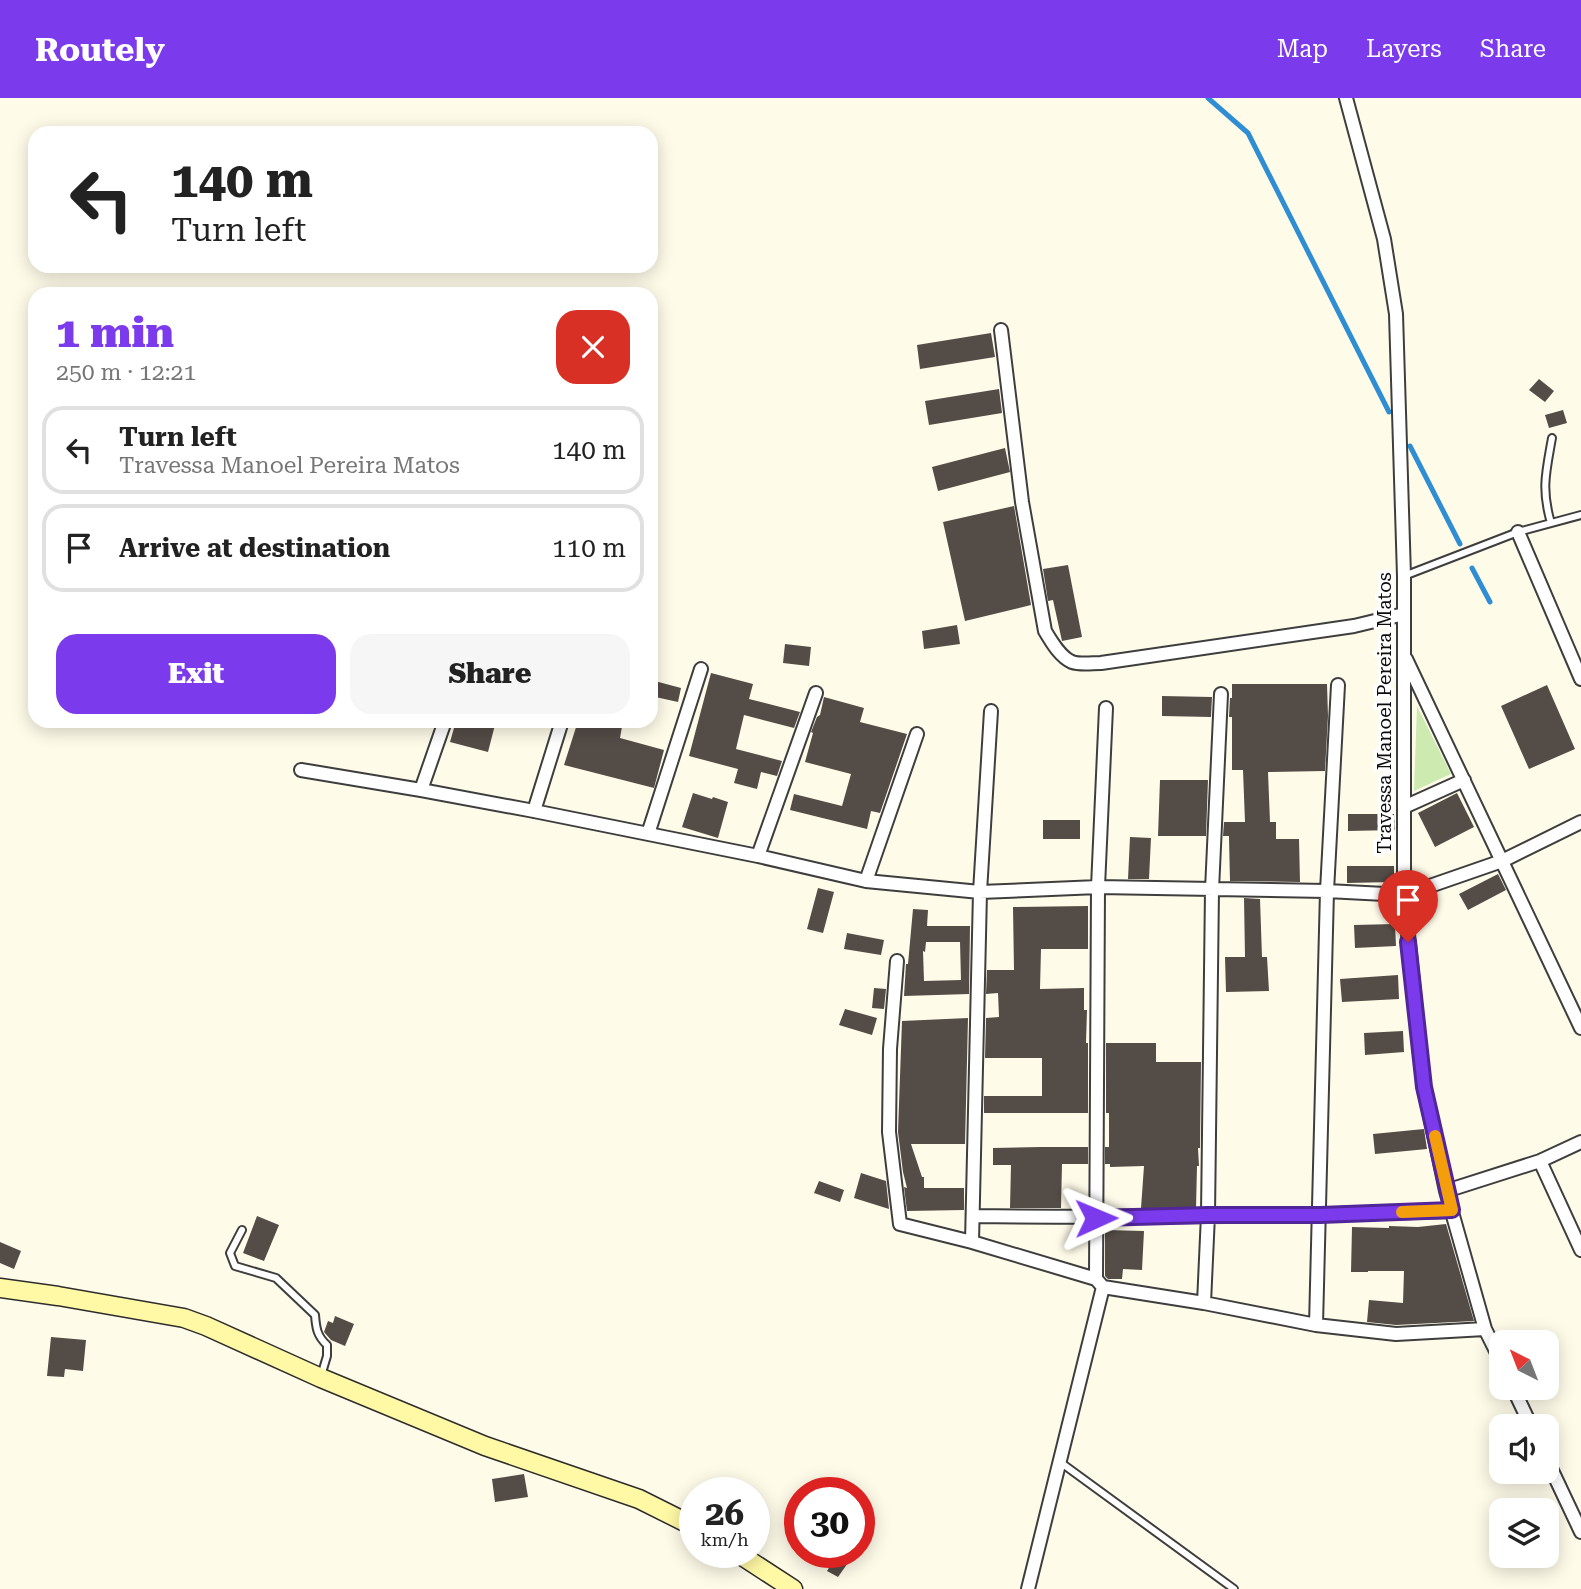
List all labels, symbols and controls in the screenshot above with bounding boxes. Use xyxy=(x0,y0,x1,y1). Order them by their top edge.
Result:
text: Routely xyxy=(35,30,165,69)
text: Map xyxy=(1277,35,1328,63)
text: Layers xyxy=(1366,35,1442,63)
text: Share xyxy=(1480,35,1546,63)
text: 140 m xyxy=(171,152,313,209)
icon: left xyxy=(56,154,147,245)
text: Turn left xyxy=(171,211,306,249)
text: 1 min xyxy=(56,308,174,357)
button: close xyxy=(556,310,630,384)
text: 250 m · 12:21 xyxy=(56,359,196,386)
text: Turn left xyxy=(119,422,237,452)
icon: left xyxy=(60,431,98,469)
text: 140 m xyxy=(552,435,626,465)
text: Travessa Manoel Pereira Matos xyxy=(119,452,460,479)
icon: arrive xyxy=(60,529,98,567)
text: Arrive at destination xyxy=(119,533,390,563)
text: 110 m xyxy=(552,533,626,563)
street label: Travessa Manoel Pereira Matos xyxy=(1373,572,1396,854)
button: Exit xyxy=(56,634,336,714)
button: Share xyxy=(350,634,630,714)
pin xyxy=(1378,870,1438,942)
icon: arrive xyxy=(1389,881,1427,919)
position arrow xyxy=(1059,1181,1133,1255)
north arrow xyxy=(1489,1330,1559,1400)
map controls xyxy=(1489,1330,1559,1568)
button: sound xyxy=(1489,1414,1559,1484)
speed limit sign: 30 xyxy=(784,1477,875,1568)
text: 26 xyxy=(705,1493,744,1534)
button: layers xyxy=(1489,1498,1559,1568)
text: km/h xyxy=(700,1529,749,1550)

